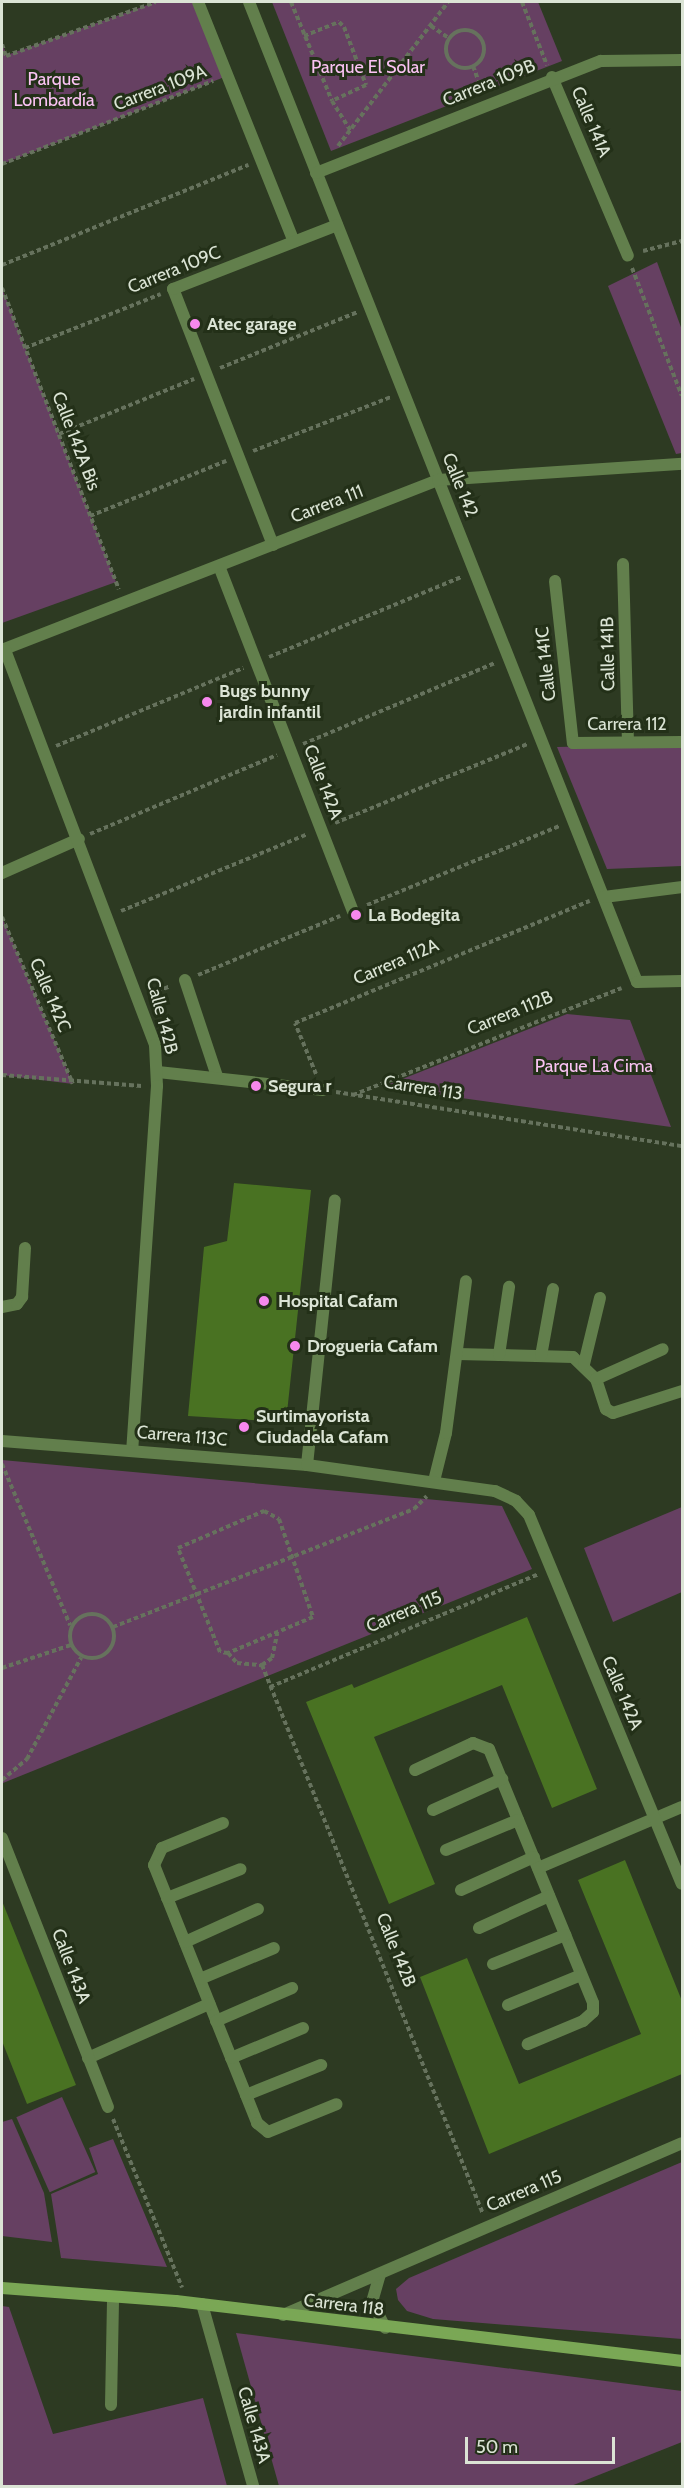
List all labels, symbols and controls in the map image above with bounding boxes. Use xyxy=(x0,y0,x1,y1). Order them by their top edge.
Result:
street label: Carrera 109B xyxy=(440,55,538,111)
park label: Parque El Solar xyxy=(311,56,425,78)
street label: Carrera 109A xyxy=(111,60,209,116)
park label: Parque Lombardía xyxy=(13,69,95,112)
street label: Calle 141A xyxy=(566,83,616,161)
street label: Carrera 109C xyxy=(124,242,224,298)
place label: Atec garage xyxy=(207,313,297,335)
marker: Atec garage xyxy=(188,317,202,331)
street label: Calle 142A Bis xyxy=(47,389,105,493)
street label: Calle 142 xyxy=(437,450,483,520)
street label: Carrera 111 xyxy=(288,480,366,528)
street label: Calle 141B xyxy=(597,617,619,691)
street label: Calle 141C xyxy=(531,626,561,702)
place label: Bugs bunny jardin infantil xyxy=(219,681,321,724)
marker: Bugs bunny jardin infantil xyxy=(200,695,214,709)
street label: Carrera 112 xyxy=(587,713,667,735)
street label: Calle 142A xyxy=(299,742,347,822)
place label: La Bodegita xyxy=(368,904,460,926)
marker: La Bodegita xyxy=(349,908,363,922)
street label: Carrera 112A xyxy=(350,934,442,990)
street label: Calle 142C xyxy=(25,955,75,1035)
street label: Calle 142B xyxy=(141,976,183,1056)
street label: Carrera 112B xyxy=(464,986,556,1040)
park label: Parque La Cima xyxy=(535,1055,653,1077)
street label: Carrera 113 xyxy=(382,1071,464,1105)
place label: Segura r xyxy=(268,1075,331,1097)
marker: Segura r xyxy=(249,1079,263,1093)
place label: Hospital Cafam xyxy=(278,1290,398,1312)
marker: Hospital Cafam xyxy=(255,1292,273,1310)
place label: Drogueria Cafam xyxy=(307,1335,438,1357)
marker: Drogueria Cafam xyxy=(288,1339,302,1353)
place label: Surtimayorista Ciudadela Cafam xyxy=(256,1406,389,1448)
marker: Surtimayorista Ciudadela Cafam xyxy=(237,1420,251,1434)
street label: Carrera 113C xyxy=(136,1421,228,1451)
street label: Carrera 115 xyxy=(363,1586,445,1638)
street label: Calle 142A xyxy=(597,1653,647,1733)
street label: Calle 142B xyxy=(371,1910,421,1990)
street label: Calle 143A xyxy=(47,1925,95,2007)
street label: Carrera 115 xyxy=(483,2165,565,2217)
street label: Carrera 118 xyxy=(302,2289,386,2321)
street label: Calle 143A xyxy=(233,2384,275,2466)
scale bar xyxy=(468,2425,618,2463)
text: 50 m xyxy=(476,2436,518,2458)

